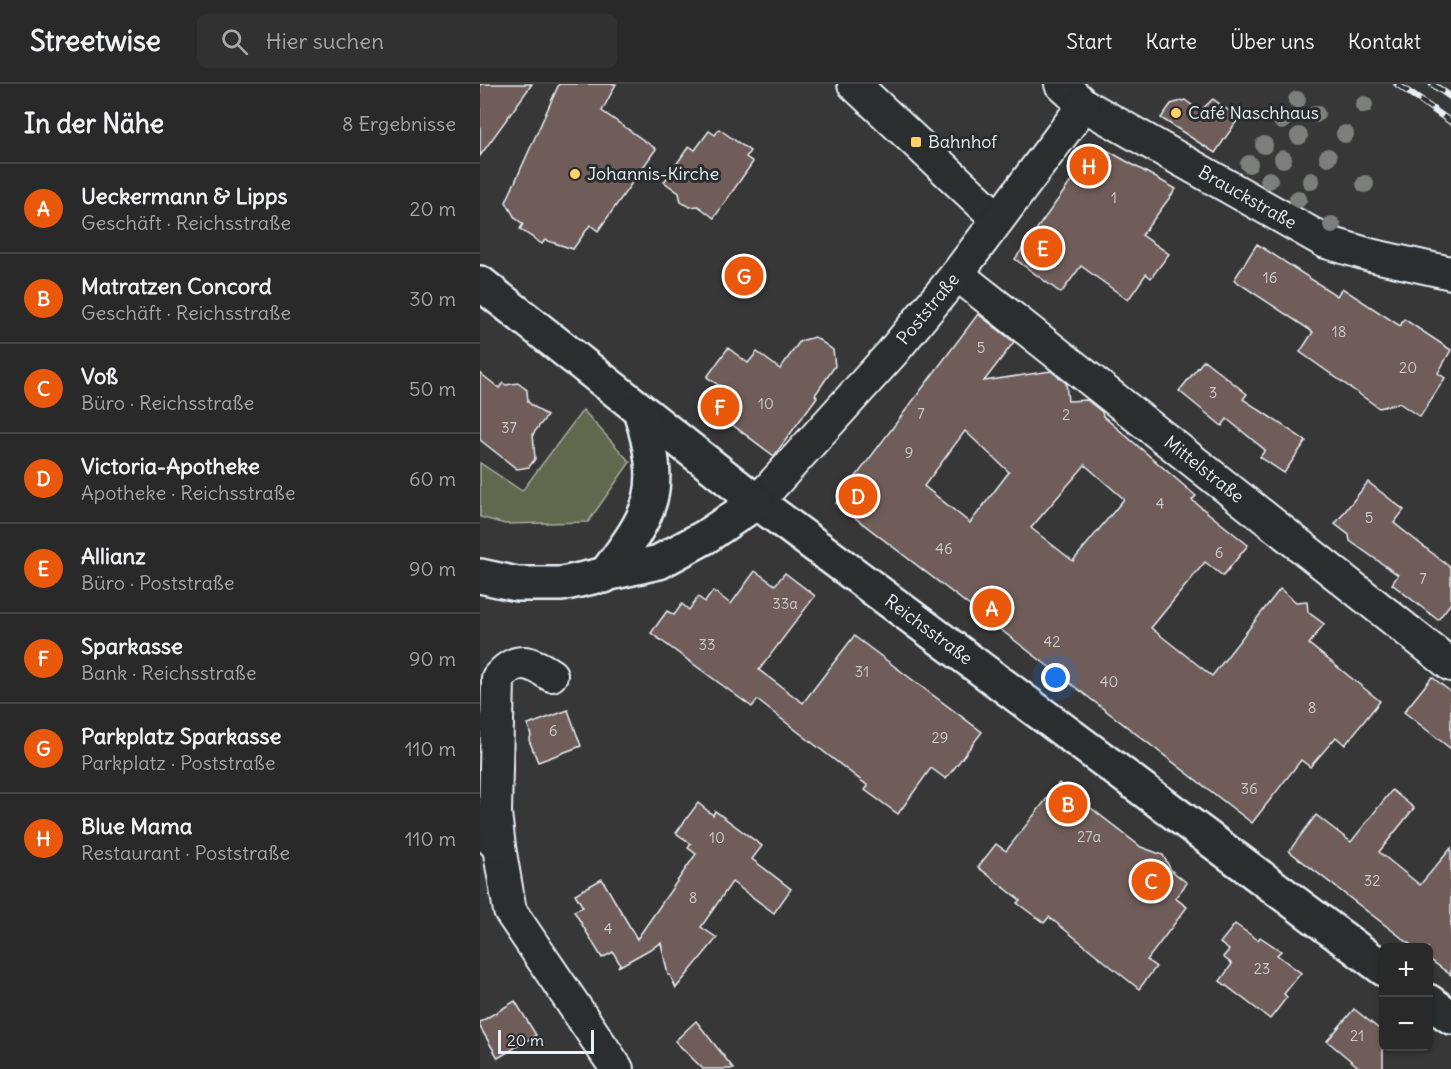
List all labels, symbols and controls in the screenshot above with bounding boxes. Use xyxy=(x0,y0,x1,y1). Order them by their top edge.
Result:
search box xyxy=(197,14,617,68)
text: Streetwise xyxy=(30,23,161,59)
icon: search xyxy=(218,25,251,58)
text: Hier suchen xyxy=(266,27,384,55)
text: Start xyxy=(1066,28,1112,55)
text: Karte xyxy=(1145,28,1197,55)
text: Über uns xyxy=(1230,28,1315,55)
text: Kontakt xyxy=(1348,28,1421,55)
place label: Café Naschhaus xyxy=(1188,101,1319,124)
marker: Café Naschhaus xyxy=(1169,106,1183,120)
text: In der Nähe xyxy=(24,107,164,140)
text: 8 Ergebnisse xyxy=(342,111,456,136)
place label: Bahnhof xyxy=(928,130,998,153)
marker: Bahnhof xyxy=(909,135,923,149)
pin: H xyxy=(1070,144,1108,188)
street label: Brauckstraße xyxy=(1195,160,1301,234)
place label: Johannis-Kirche xyxy=(587,162,719,185)
marker: Johannis-Kirche xyxy=(568,167,582,181)
text: Ueckermann & Lipps xyxy=(81,182,287,210)
house number: 1 xyxy=(1111,188,1117,207)
text: A xyxy=(37,196,50,221)
text: 20 m xyxy=(410,196,456,221)
text: Geschäft · Reichsstraße xyxy=(81,210,291,235)
pin: E xyxy=(1024,226,1062,270)
pin: G xyxy=(724,254,764,298)
street label: Poststraße xyxy=(891,268,964,349)
house number: 16 xyxy=(1263,268,1277,287)
text: Matratzen Concord xyxy=(81,272,272,300)
text: B xyxy=(37,286,50,311)
text: 30 m xyxy=(409,286,456,311)
text: Geschäft · Reichsstraße xyxy=(81,300,291,325)
house number: 18 xyxy=(1332,322,1346,341)
house number: 5 xyxy=(977,338,985,357)
house number: 20 xyxy=(1399,358,1417,377)
text: Voß xyxy=(81,362,118,390)
text: C xyxy=(37,376,50,401)
text: 50 m xyxy=(409,376,456,401)
house number: 3 xyxy=(1209,383,1217,402)
pin: F xyxy=(700,384,740,430)
text: Büro · Reichsstraße xyxy=(81,390,254,415)
house number: 10 xyxy=(758,394,774,413)
house number: 7 xyxy=(917,404,925,423)
house number: 2 xyxy=(1062,405,1070,424)
house number: 37 xyxy=(501,418,517,437)
street label: Mittelstraße xyxy=(1160,430,1249,508)
house number: 9 xyxy=(905,443,913,462)
text: Victoria-Apotheke xyxy=(81,452,260,480)
text: D xyxy=(36,466,51,491)
text: 60 m xyxy=(409,466,456,491)
pin: D xyxy=(838,474,878,518)
text: Apotheke · Reichsstraße xyxy=(81,480,295,505)
house number: 4 xyxy=(1156,494,1165,513)
house number: 5 xyxy=(1365,508,1373,527)
house number: 46 xyxy=(935,539,953,558)
text: Allianz xyxy=(81,542,146,570)
house number: 6 xyxy=(1215,543,1223,562)
text: E xyxy=(38,556,49,581)
text: 90 m xyxy=(409,556,456,581)
house number: 7 xyxy=(1419,569,1427,588)
text: Büro · Poststraße xyxy=(81,570,235,595)
pin: A xyxy=(972,586,1012,630)
street label: Reichsstraße xyxy=(880,589,977,670)
house number: 33a xyxy=(772,594,798,613)
text: Sparkasse xyxy=(81,632,183,660)
house number: 42 xyxy=(1044,632,1060,651)
house number: 33 xyxy=(698,635,716,654)
text: F xyxy=(38,646,49,671)
text: 90 m xyxy=(409,646,456,671)
text: Bank · Reichsstraße xyxy=(81,660,257,685)
house number: 31 xyxy=(855,662,869,681)
your location xyxy=(1041,663,1070,692)
house number: 40 xyxy=(1100,672,1118,691)
house number: 8 xyxy=(1308,698,1316,717)
house number: 6 xyxy=(549,721,557,740)
text: Parkplatz Sparkasse xyxy=(81,722,281,750)
house number: 29 xyxy=(932,728,948,747)
text: G xyxy=(36,736,51,761)
text: 110 m xyxy=(405,736,456,761)
text: Parkplatz · Poststraße xyxy=(81,750,275,775)
house number: 36 xyxy=(1240,779,1258,798)
pin: B xyxy=(1048,782,1088,826)
text: Blue Mama xyxy=(81,812,192,840)
text: H xyxy=(36,826,51,851)
text: 110 m xyxy=(405,826,456,851)
house number: 27a xyxy=(1077,827,1101,846)
house number: 10 xyxy=(709,828,725,847)
text: Restaurant · Poststraße xyxy=(81,840,290,865)
pin: C xyxy=(1132,858,1170,904)
house number: 32 xyxy=(1364,871,1380,890)
house number: 8 xyxy=(689,888,697,907)
house number: 4 xyxy=(604,919,613,938)
map controls xyxy=(1379,943,1433,1051)
button: + xyxy=(1379,943,1433,997)
house number: 23 xyxy=(1254,959,1270,978)
button: − xyxy=(1379,997,1433,1051)
house number: 21 xyxy=(1350,1026,1364,1045)
scale bar xyxy=(498,1027,594,1054)
text: 20 m xyxy=(507,1030,544,1050)

